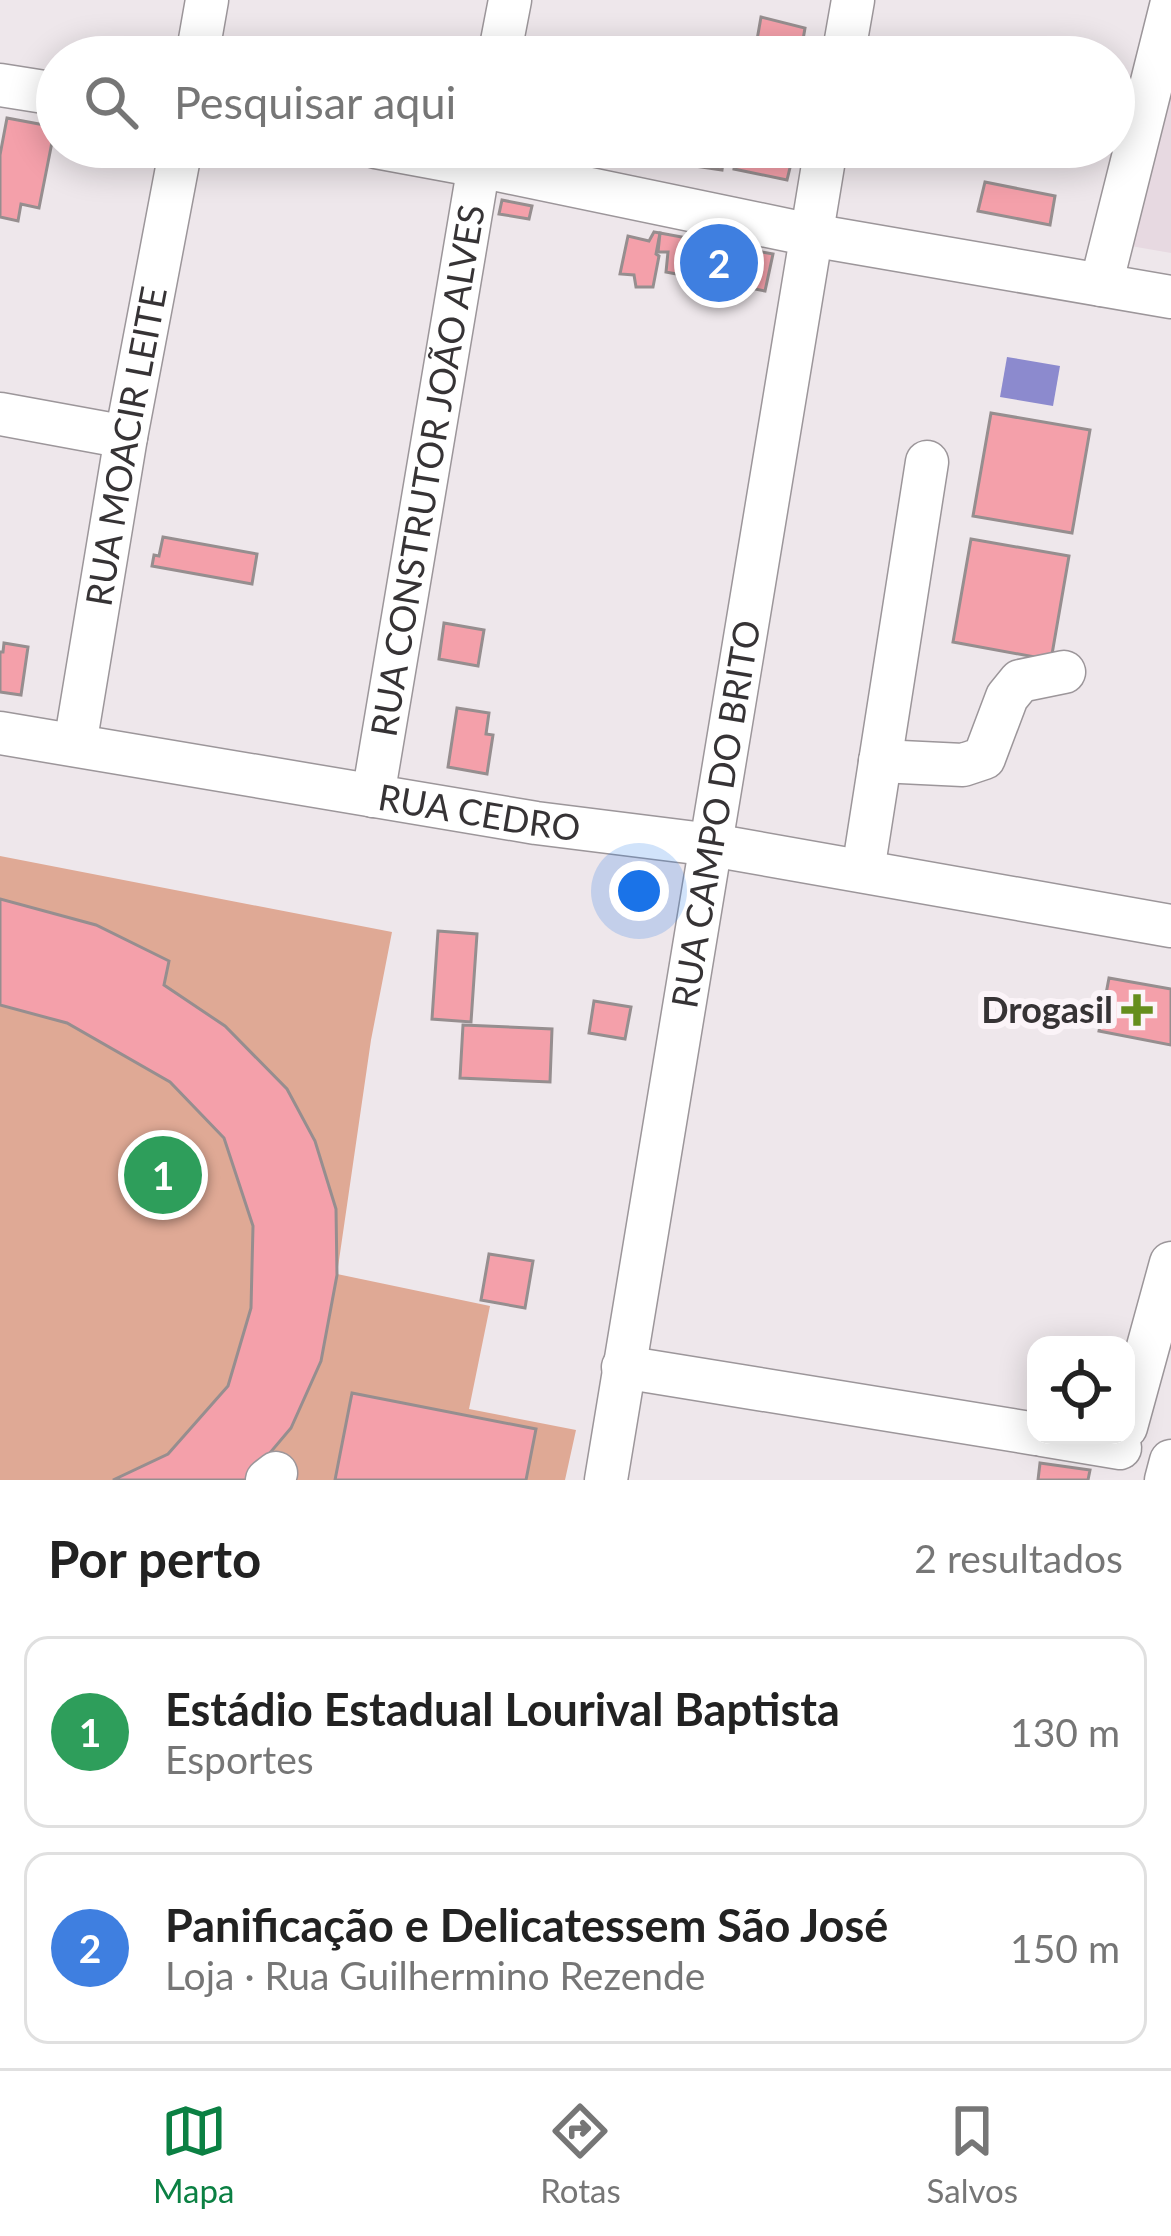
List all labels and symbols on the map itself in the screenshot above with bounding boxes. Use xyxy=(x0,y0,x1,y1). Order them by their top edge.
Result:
street label: RUA CONSTRUTOR JOÃO ALVES xyxy=(360,201,493,739)
pin: 2 xyxy=(680,218,758,308)
street label: RUA MOACIR LEITE xyxy=(75,283,175,609)
street label: RUA CAMPO DO BRITO xyxy=(661,617,769,1011)
street label: RUA CEDRO xyxy=(375,774,583,849)
your location xyxy=(609,861,669,921)
place label: Drogasil xyxy=(981,987,1113,1031)
marker: Drogasil xyxy=(1124,997,1150,1023)
pin: 1 xyxy=(124,1130,202,1220)

